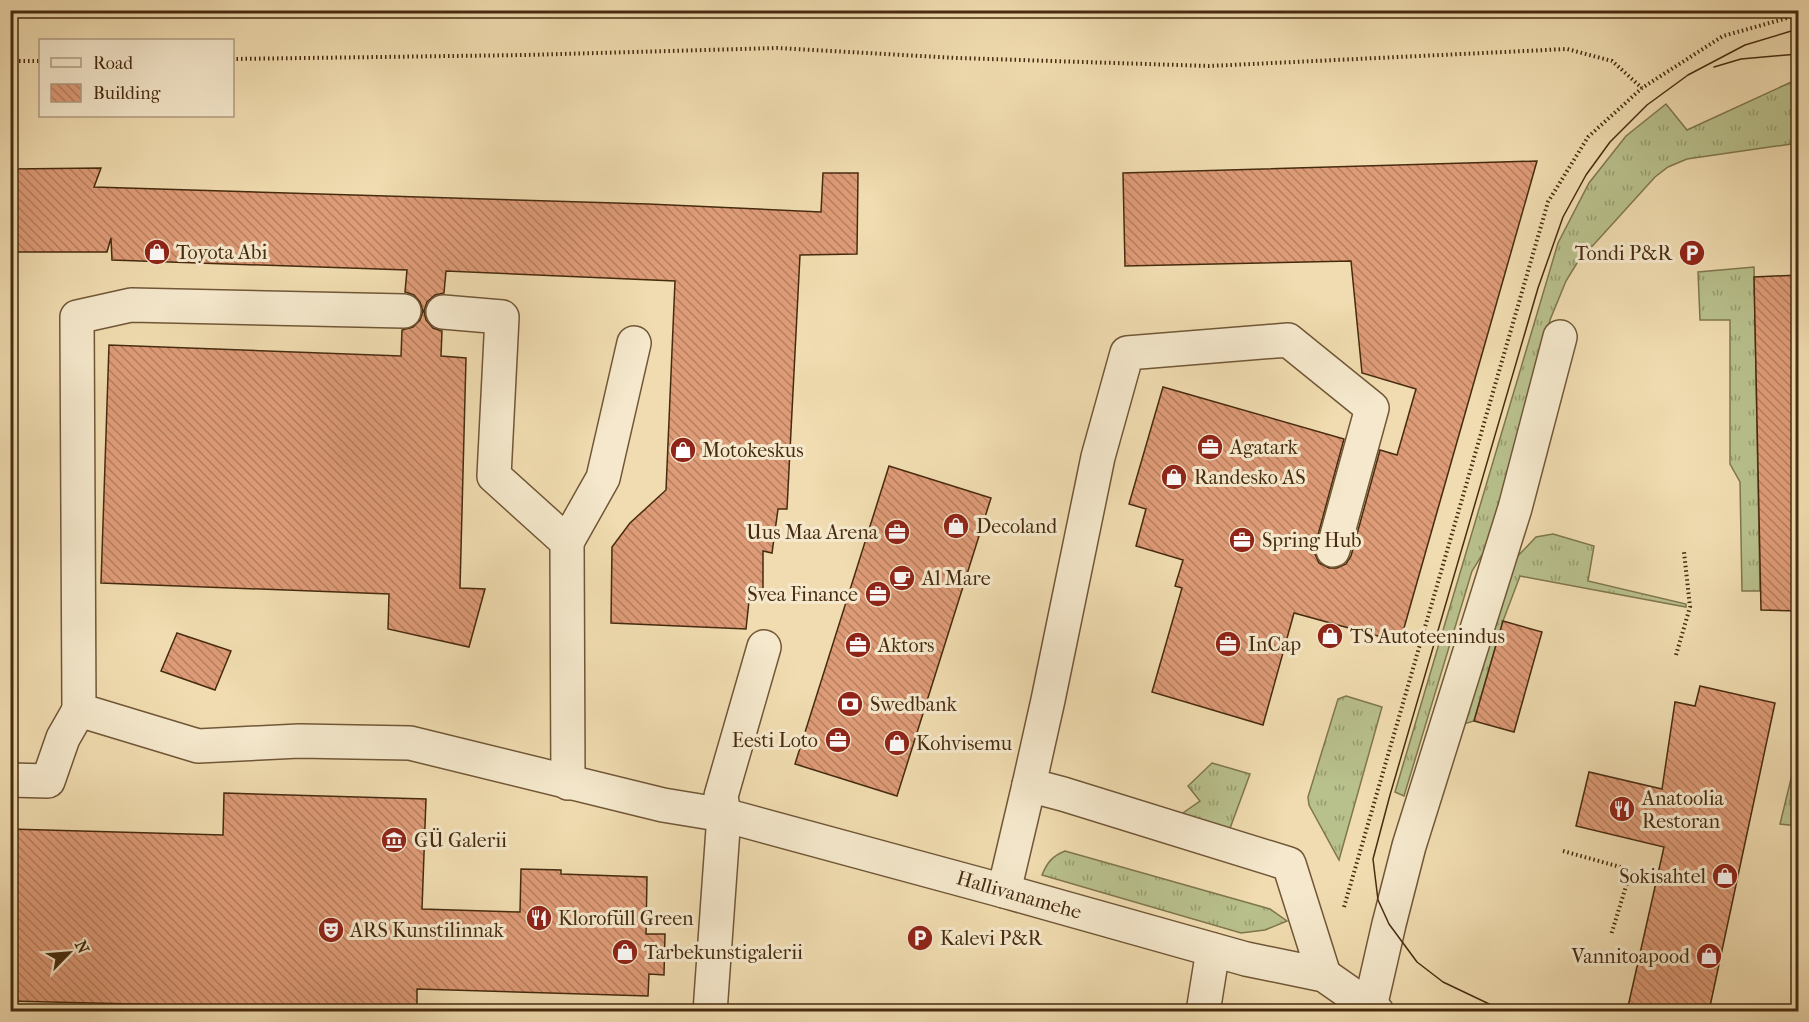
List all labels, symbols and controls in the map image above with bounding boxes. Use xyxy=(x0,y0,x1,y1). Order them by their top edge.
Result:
legend xyxy=(39,39,234,117)
text: Road xyxy=(93,53,133,74)
text: Building xyxy=(93,83,161,104)
shop icon: Toyota Abi xyxy=(142,237,172,267)
parking icon: Tondi P&R xyxy=(1677,238,1707,268)
place label: Toyota Abi xyxy=(176,241,267,264)
place label: Tondi P&R xyxy=(1575,242,1674,265)
office icon: Agatark xyxy=(1195,432,1225,462)
shop icon: Motokeskus xyxy=(668,435,698,465)
place label: Agatark xyxy=(1229,436,1299,459)
place label: Motokeskus xyxy=(702,439,804,462)
shop icon: Randesko AS xyxy=(1159,462,1189,492)
place label: Randesko AS xyxy=(1194,466,1305,489)
shop icon: Decoland xyxy=(941,511,971,541)
place label: Decoland xyxy=(976,515,1058,538)
office icon: Uus Maa Arena xyxy=(882,517,912,547)
place label: Uus Maa Arena xyxy=(746,521,879,544)
office icon: Spring Hub xyxy=(1227,525,1257,555)
place label: Spring Hub xyxy=(1262,529,1361,552)
cafe icon: Al Mare xyxy=(887,563,917,593)
place label: Al Mare xyxy=(921,567,991,590)
office icon: Svea Finance xyxy=(863,579,893,609)
place label: Svea Finance xyxy=(747,583,858,606)
shop icon: TS Autoteenindus xyxy=(1315,621,1345,651)
place label: TS Autoteenindus xyxy=(1350,625,1505,648)
office icon: InCap xyxy=(1213,629,1243,659)
office icon: Aktors xyxy=(843,630,873,660)
place label: InCap xyxy=(1248,633,1301,656)
place label: Aktors xyxy=(877,634,934,657)
bank icon: Swedbank xyxy=(835,689,865,719)
place label: Swedbank xyxy=(870,693,958,716)
office icon: Eesti Loto xyxy=(823,725,853,755)
shop icon: Kohvisemu xyxy=(882,728,912,758)
place label: Eesti Loto xyxy=(732,729,818,752)
place label: Kohvisemu xyxy=(916,732,1013,755)
place label: Anatoolia Restoran xyxy=(1641,787,1725,833)
restaurant icon: Anatoolia Restoran xyxy=(1607,794,1637,824)
museum icon: GÜ Galerii xyxy=(379,825,409,855)
place label: GÜ Galerii xyxy=(414,828,507,852)
shop icon: Sokisahtel xyxy=(1710,861,1740,891)
place label: Sokisahtel xyxy=(1619,865,1706,888)
street label: Hallivanamehe xyxy=(954,866,1084,924)
restaurant icon: Klorofüll Green xyxy=(524,903,554,933)
place label: Klorofüll Green xyxy=(558,907,694,930)
theatre icon: ARS Kunstilinnak xyxy=(316,915,346,945)
place label: ARS Kunstilinnak xyxy=(349,919,504,942)
north arrow xyxy=(39,923,99,983)
parking icon: Kalevi P&R xyxy=(905,923,935,953)
place label: Kalevi P&R xyxy=(940,927,1044,950)
text: N xyxy=(71,937,94,957)
shop icon: Tarbekunstigalerii xyxy=(610,937,640,967)
place label: Tarbekunstigalerii xyxy=(644,941,803,964)
shop icon: Vannitoapood xyxy=(1694,941,1724,971)
place label: Vannitoapood xyxy=(1570,945,1691,968)

